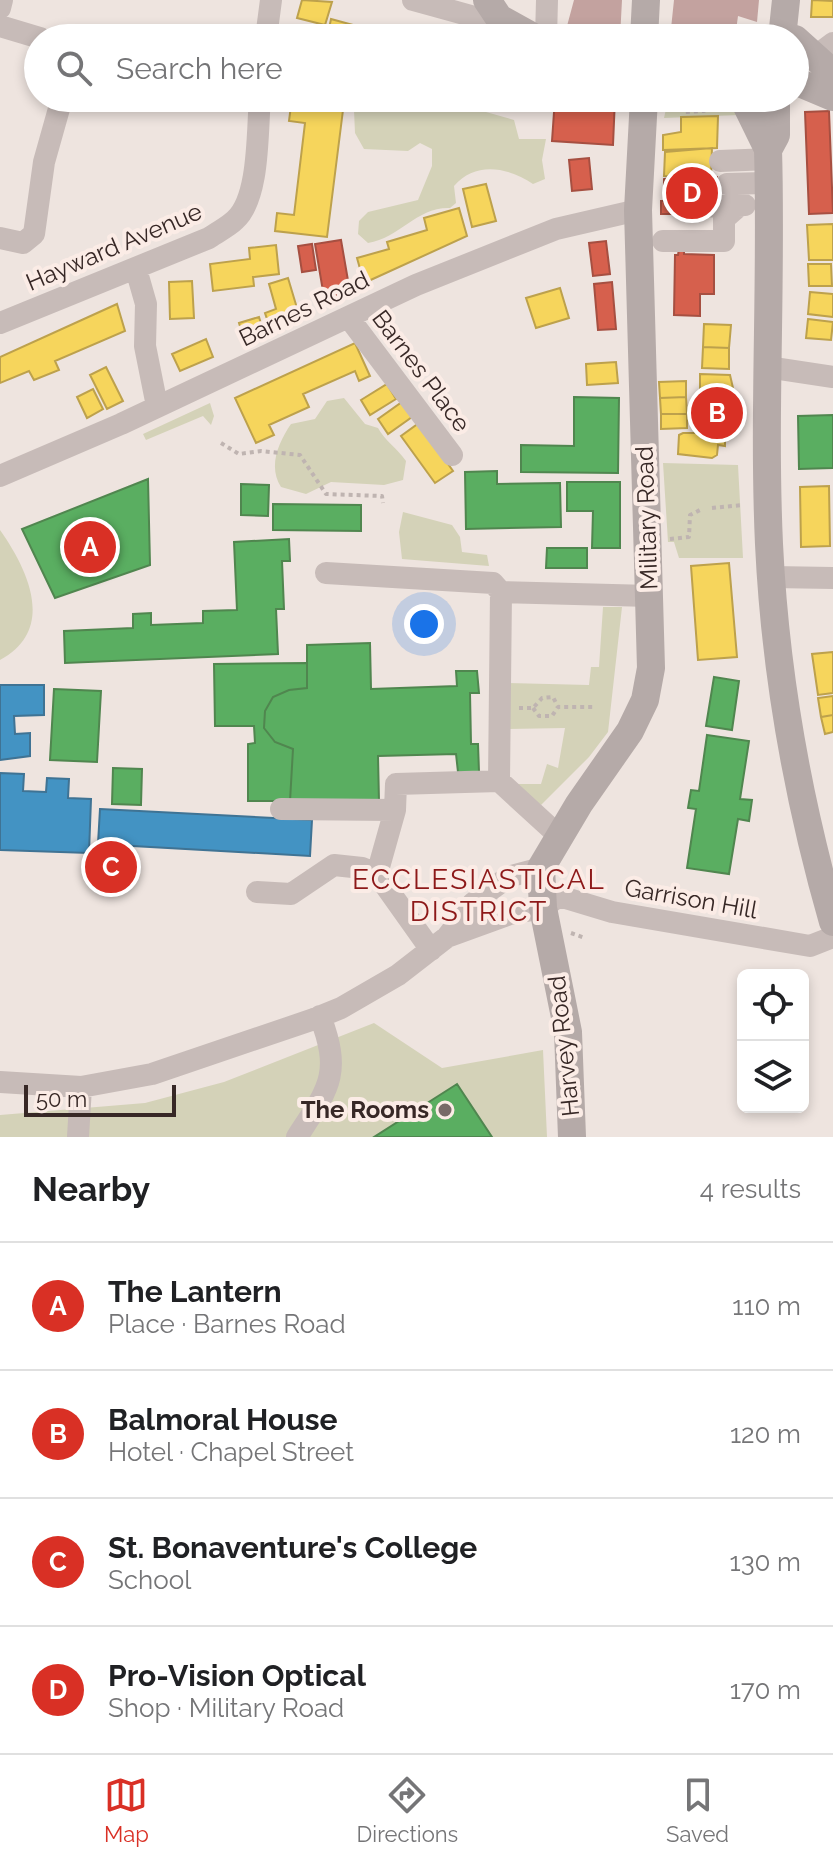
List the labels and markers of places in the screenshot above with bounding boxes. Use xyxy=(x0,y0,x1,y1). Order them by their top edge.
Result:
pin: D xyxy=(666,163,718,223)
pin: B xyxy=(691,383,743,443)
pin: A xyxy=(64,517,116,577)
pin: C xyxy=(85,837,137,897)
place label: The Rooms xyxy=(301,1095,429,1124)
marker: The Rooms xyxy=(436,1101,454,1119)

